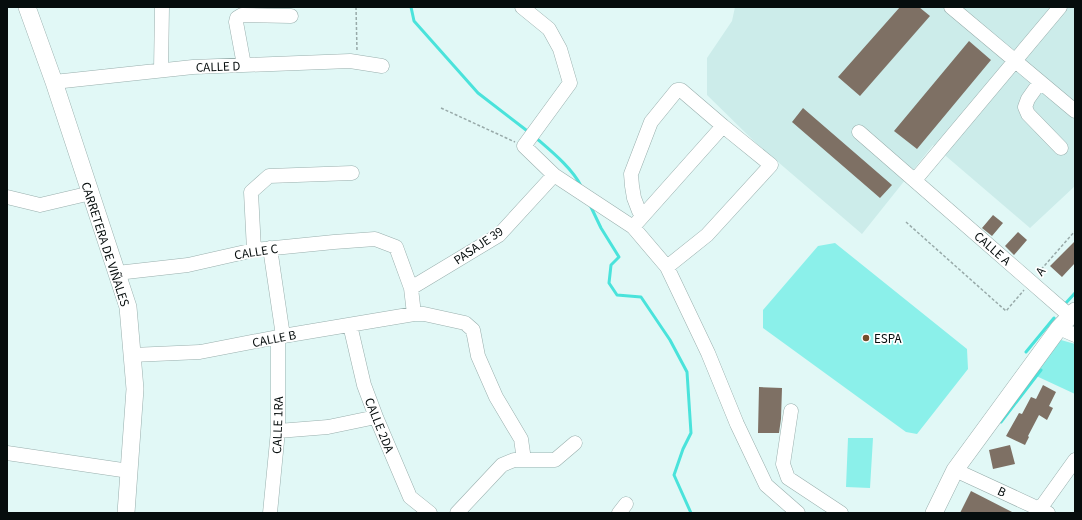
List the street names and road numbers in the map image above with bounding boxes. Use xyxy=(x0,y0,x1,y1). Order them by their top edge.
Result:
street label: CALLE D xyxy=(195,57,241,77)
street label: CARRETERA DE VIÑALES xyxy=(76,180,134,309)
street label: PASAJE 39 xyxy=(450,223,507,269)
street label: CALLE A xyxy=(970,228,1015,270)
street label: CALLE C xyxy=(233,240,279,264)
street label: A xyxy=(1031,263,1051,280)
street label: CALLE B xyxy=(251,326,298,352)
street label: CALLE 1RA xyxy=(268,395,288,454)
street label: CALLE 2DA xyxy=(360,395,399,456)
street label: B xyxy=(994,482,1009,502)

